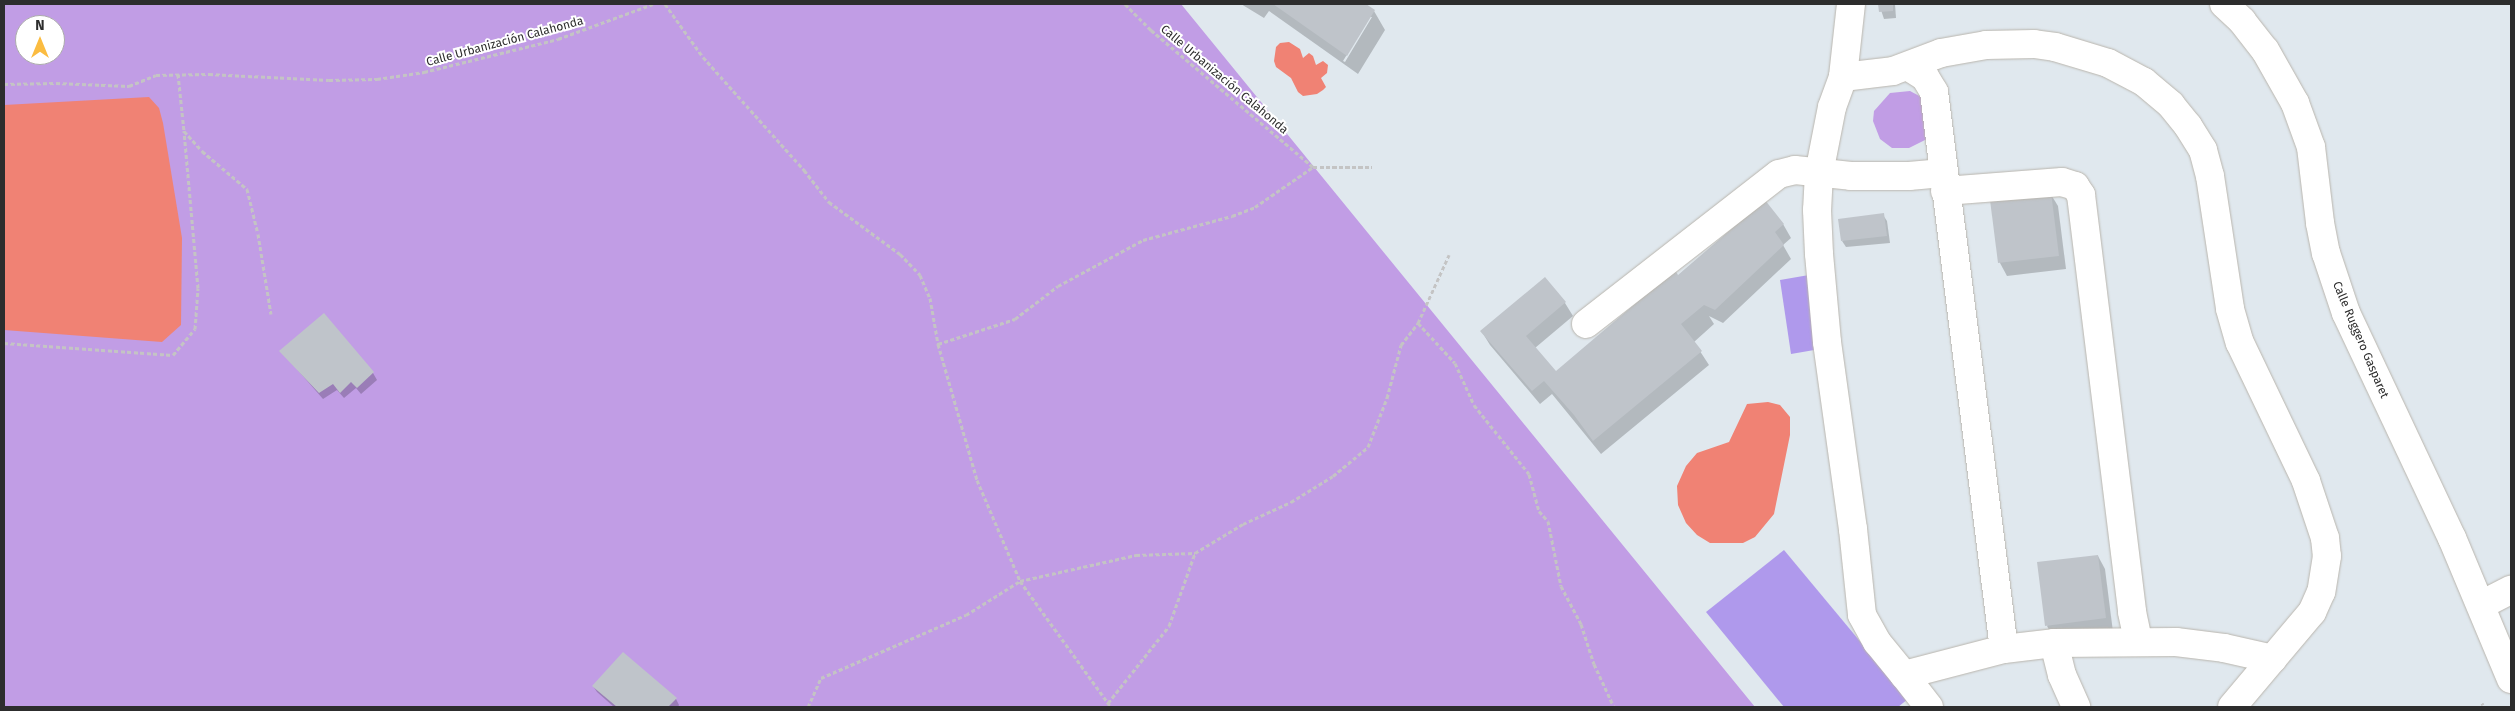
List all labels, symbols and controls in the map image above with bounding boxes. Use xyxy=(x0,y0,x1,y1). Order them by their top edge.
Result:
street label: Calle Urbanización Calahonda xyxy=(425,14,585,70)
north arrow xyxy=(15,15,65,65)
text: N xyxy=(35,17,45,34)
street label: Calle Urbanización Calahonda xyxy=(1157,22,1291,138)
street label: Calle Ruggero Gasparet xyxy=(2329,279,2391,401)

